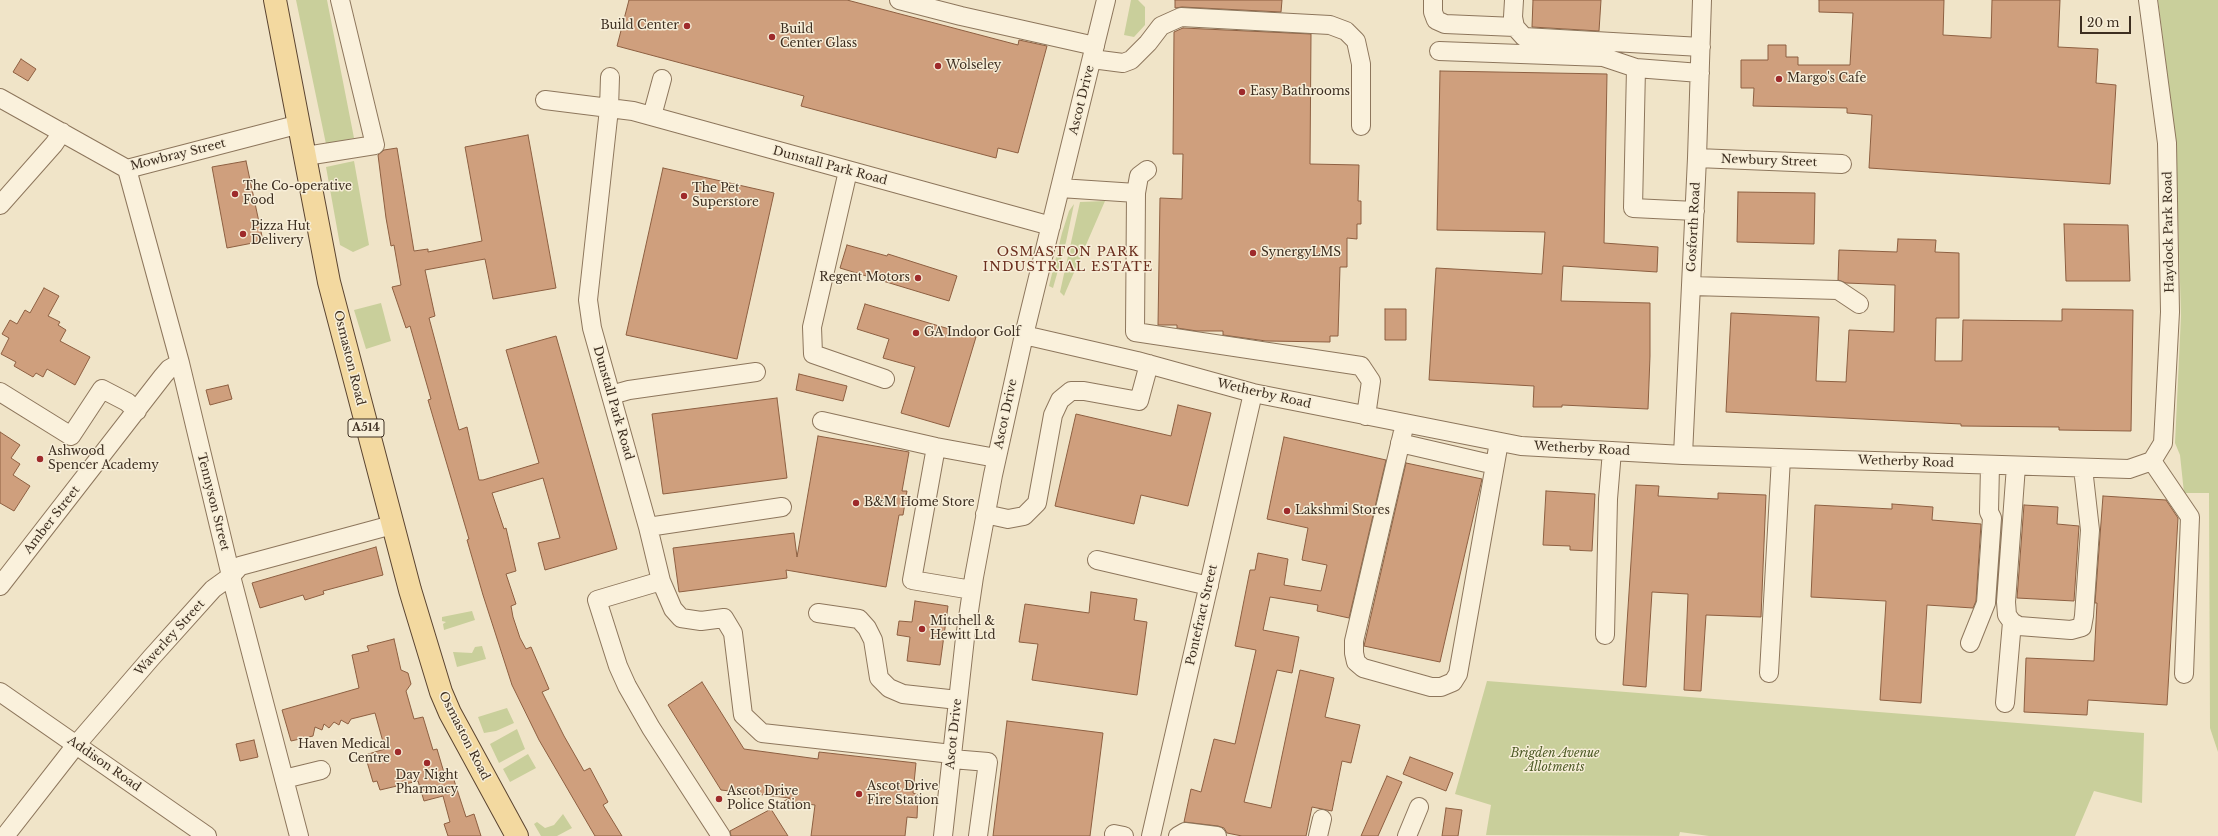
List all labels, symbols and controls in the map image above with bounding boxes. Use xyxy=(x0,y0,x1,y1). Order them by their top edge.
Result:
scale bar xyxy=(2082,8,2133,34)
text: 20 m xyxy=(2087,15,2119,30)
place label: Build Center xyxy=(600,19,679,33)
marker: Build Center xyxy=(682,21,692,31)
place label: Build Center Glass xyxy=(780,23,857,51)
marker: Build Center Glass xyxy=(767,32,777,42)
place label: Wolseley xyxy=(946,59,1002,73)
marker: Wolseley xyxy=(933,61,943,71)
street label: Ascot Drive xyxy=(1066,64,1098,136)
place label: Margo's Cafe xyxy=(1787,72,1866,86)
marker: Margo's Cafe xyxy=(1774,74,1784,84)
place label: Easy Bathrooms xyxy=(1250,85,1350,99)
marker: Easy Bathrooms xyxy=(1237,87,1247,97)
street label: Mowbray Street xyxy=(129,136,227,174)
street label: Dunstall Park Road xyxy=(771,144,889,188)
street label: Newbury Street xyxy=(1721,152,1817,170)
street label: Haydock Park Road xyxy=(2161,171,2177,293)
place label: The Co-operative Food xyxy=(243,180,352,208)
place label: The Pet Superstore xyxy=(692,182,759,210)
street label: Gosforth Road xyxy=(1684,182,1704,272)
marker: The Co-operative Food xyxy=(230,189,240,199)
marker: The Pet Superstore xyxy=(679,191,689,201)
place label: Pizza Hut Delivery xyxy=(251,220,310,248)
marker: Pizza Hut Delivery xyxy=(238,229,248,239)
district label: OSMASTON PARK INDUSTRIAL ESTATE xyxy=(983,244,1153,275)
place label: SynergyLMS xyxy=(1261,246,1341,260)
marker: SynergyLMS xyxy=(1248,248,1258,258)
place label: Regent Motors xyxy=(819,271,910,285)
marker: Regent Motors xyxy=(913,273,923,283)
street label: Osmaston Road xyxy=(330,309,368,407)
place label: GA Indoor Golf xyxy=(924,326,1020,340)
marker: GA Indoor Golf xyxy=(911,328,921,338)
street label: Dunstall Park Road xyxy=(590,344,636,462)
street label: Wetherby Road xyxy=(1216,376,1312,412)
street label: Ascot Drive xyxy=(992,378,1020,450)
road number: A514 xyxy=(348,419,384,437)
street label: Wetherby Road xyxy=(1534,439,1630,459)
place label: Ashwood Spencer Academy xyxy=(48,445,159,473)
street label: Tennyson Street xyxy=(194,452,232,552)
street label: Wetherby Road xyxy=(1858,453,1954,471)
marker: Ashwood Spencer Academy xyxy=(35,454,45,464)
street label: Amber Street xyxy=(21,483,83,557)
place label: B&M Home Store xyxy=(864,496,975,510)
marker: B&M Home Store xyxy=(851,498,861,508)
place label: Lakshmi Stores xyxy=(1295,504,1390,518)
marker: Lakshmi Stores xyxy=(1282,506,1292,516)
street label: Pontefract Street xyxy=(1183,563,1221,667)
street label: Waverley Street xyxy=(132,597,208,679)
place label: Mitchell & Hewitt Ltd xyxy=(930,615,996,643)
marker: Mitchell & Hewitt Ltd xyxy=(917,624,927,634)
street label: Osmaston Road xyxy=(435,689,493,783)
street label: Ascot Drive xyxy=(943,698,965,770)
street label: Addison Road xyxy=(65,733,143,795)
place label: Haven Medical Centre xyxy=(298,738,390,766)
marker: Haven Medical Centre xyxy=(393,747,403,757)
park label: Brigden Avenue Allotments xyxy=(1510,747,1600,775)
marker: Day Night Pharmacy xyxy=(422,758,432,768)
place label: Day Night Pharmacy xyxy=(396,769,458,797)
place label: Ascot Drive Fire Station xyxy=(867,780,939,808)
place label: Ascot Drive Police Station xyxy=(727,785,811,813)
marker: Ascot Drive Fire Station xyxy=(854,789,864,799)
marker: Ascot Drive Police Station xyxy=(714,794,724,804)

